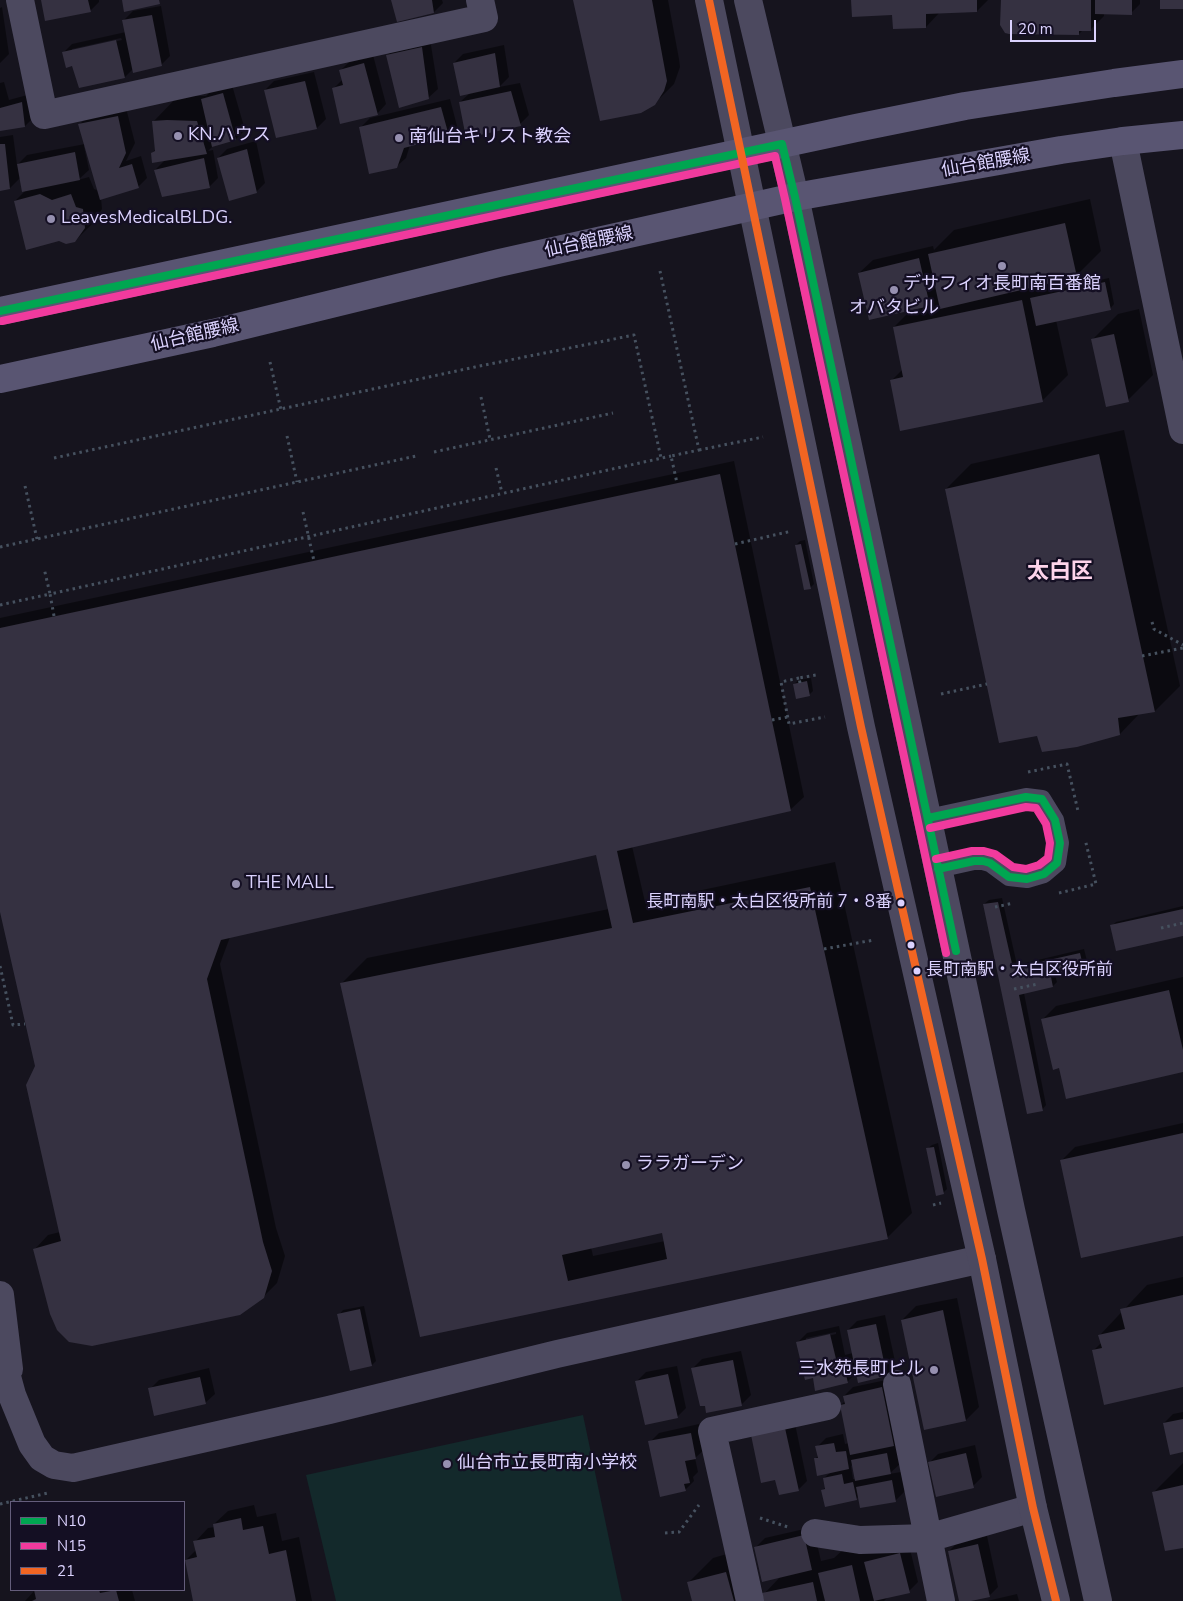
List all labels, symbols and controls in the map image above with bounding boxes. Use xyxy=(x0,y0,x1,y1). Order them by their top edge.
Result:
scale bar xyxy=(1013,10,1099,42)
text: 20 m xyxy=(1018,19,1053,39)
place label: KN.ハウス xyxy=(188,125,271,147)
place label: 南仙台キリスト教会 xyxy=(409,127,571,149)
marker: KN.ハウス xyxy=(172,130,184,142)
marker: 南仙台キリスト教会 xyxy=(393,132,405,144)
street label: 仙台館腰線 xyxy=(940,146,1032,182)
place label: LeavesMedicalBLDG. xyxy=(61,208,232,230)
marker: LeavesMedicalBLDG. xyxy=(45,213,57,225)
street label: 仙台館腰線 xyxy=(543,223,635,263)
marker: デサフィオ長町南百番館 xyxy=(996,260,1008,272)
place label: デサフィオ長町南百番館 xyxy=(903,274,1101,296)
marker: オバタビル xyxy=(888,284,900,296)
place label: オバタビル xyxy=(849,298,939,320)
street label: 仙台館腰線 xyxy=(149,315,241,357)
district label: 太白区 xyxy=(1027,560,1093,586)
place label: THE MALL xyxy=(246,873,334,895)
marker: THE MALL xyxy=(230,878,242,890)
place label: 長町南駅・太白区役所前 7・8番 xyxy=(646,893,892,913)
marker: 長町南駅・太白区役所前 7・8番 xyxy=(896,898,906,908)
unlabelled marker xyxy=(906,940,916,950)
place label: 長町南駅・太白区役所前 xyxy=(926,961,1113,981)
marker: 長町南駅・太白区役所前 xyxy=(912,966,922,976)
place label: ララガーデン xyxy=(636,1154,744,1176)
marker: ララガーデン xyxy=(620,1159,632,1171)
place label: 三水苑長町ビル xyxy=(798,1359,924,1381)
marker: 三水苑長町ビル xyxy=(928,1364,940,1376)
place label: 仙台市立長町南小学校 xyxy=(457,1453,637,1475)
marker: 仙台市立長町南小学校 xyxy=(441,1458,453,1470)
legend xyxy=(10,1501,185,1591)
text: N10 xyxy=(57,1511,86,1531)
text: N15 xyxy=(57,1536,86,1556)
text: 21 xyxy=(57,1561,75,1581)

